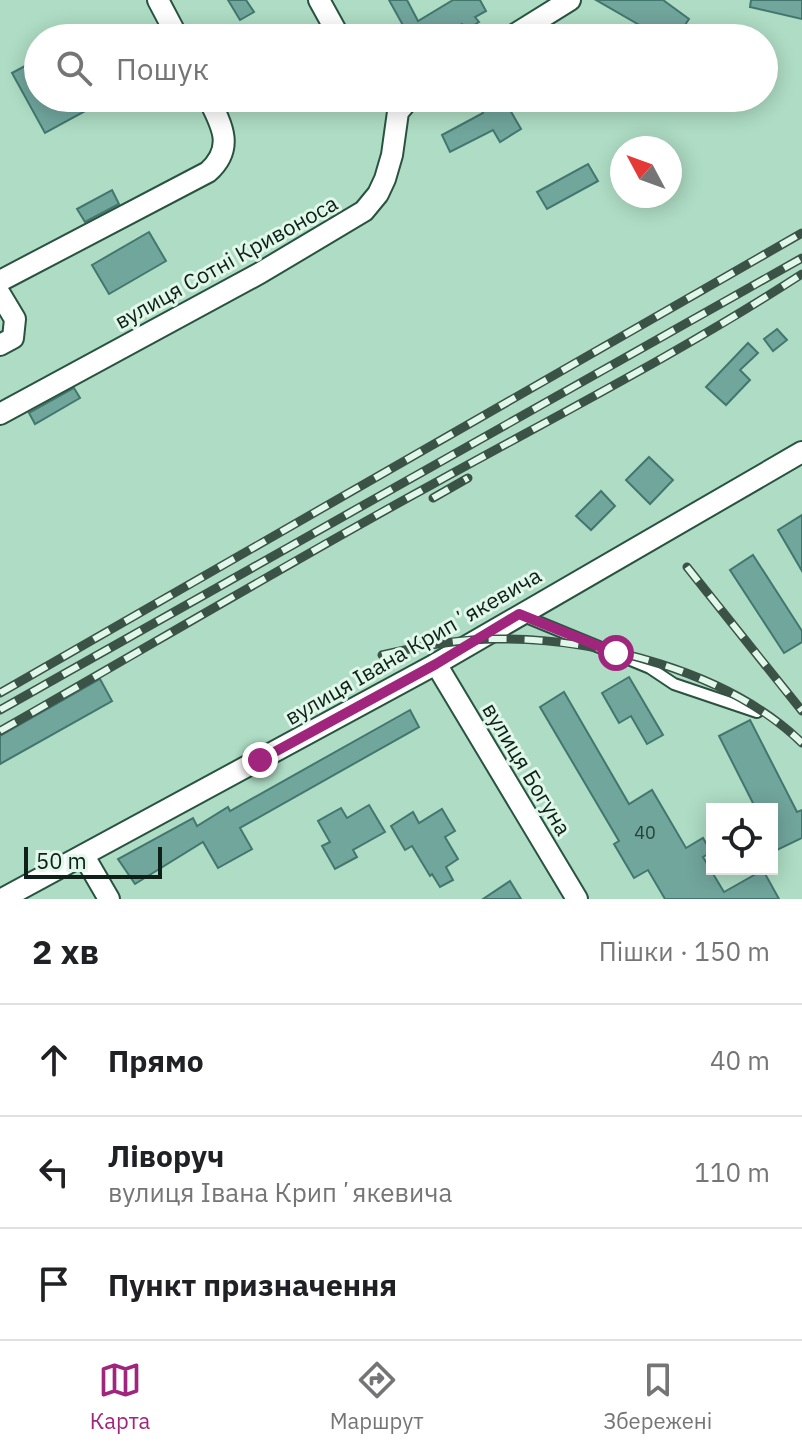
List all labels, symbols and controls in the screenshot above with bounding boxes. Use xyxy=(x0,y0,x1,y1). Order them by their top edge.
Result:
search box xyxy=(24,24,778,112)
icon: search xyxy=(52,46,96,90)
text: Пошук xyxy=(116,49,209,88)
north arrow xyxy=(610,136,682,208)
street label: вулиця Сотні Кривоноса xyxy=(109,188,343,335)
street label: вулиця Івана Крипʼякевича xyxy=(279,560,546,731)
route start xyxy=(598,635,634,671)
street label: вулиця Богуна xyxy=(476,697,579,841)
route end xyxy=(242,742,278,778)
map controls xyxy=(706,803,778,875)
button: locate xyxy=(706,803,778,875)
house number: 40 xyxy=(634,821,656,844)
scale bar xyxy=(24,843,162,879)
text: 50 m xyxy=(36,846,87,875)
text: 2 хв xyxy=(32,929,99,973)
text: Пішки · 150 m xyxy=(599,934,770,968)
icon: ahead xyxy=(32,1038,76,1082)
text: Прямо xyxy=(108,1041,204,1080)
text: 40 m xyxy=(710,1043,770,1077)
text: Ліворуч xyxy=(108,1136,224,1175)
icon: left xyxy=(32,1150,76,1194)
text: 110 m xyxy=(694,1155,770,1189)
text: вулиця Івана Крипʼякевича xyxy=(108,1175,452,1209)
icon: arrive xyxy=(32,1262,76,1306)
text: Пункт призначення xyxy=(108,1265,397,1304)
tab: Карта xyxy=(90,1358,150,1435)
tab: Маршрут xyxy=(330,1358,424,1435)
tab: Збережені xyxy=(603,1358,712,1435)

